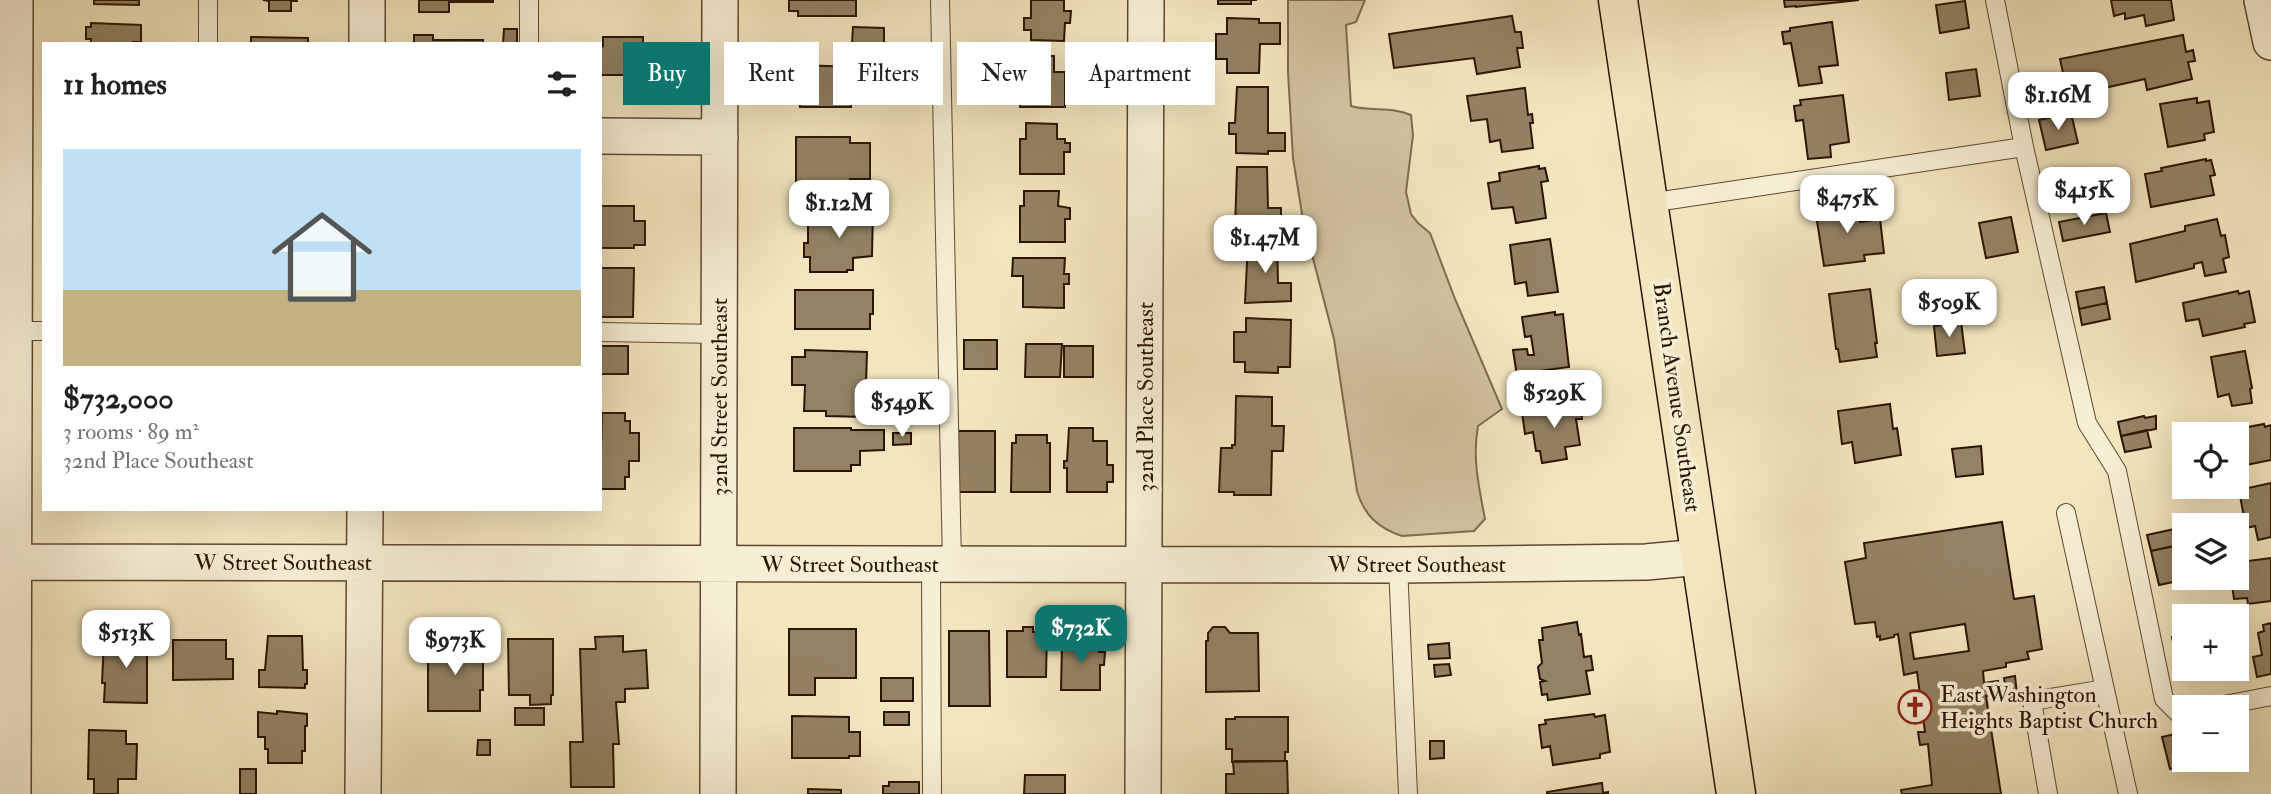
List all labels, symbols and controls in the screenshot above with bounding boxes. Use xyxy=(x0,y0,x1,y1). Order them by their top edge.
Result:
chip: Buy xyxy=(623,42,710,105)
chip: Rent xyxy=(724,42,819,105)
chip: Filters xyxy=(833,42,943,105)
chip: New xyxy=(957,42,1051,105)
chip: Apartment xyxy=(1065,42,1215,105)
icon: filters xyxy=(543,65,581,103)
text: 11 homes xyxy=(63,66,167,103)
pin: $1.16M xyxy=(2001,72,2115,132)
text: $1.16M xyxy=(2024,80,2092,109)
pin: $415K xyxy=(2035,168,2133,227)
text: $415K xyxy=(2054,175,2114,204)
pin: $475K xyxy=(1798,176,1896,235)
pin: $1.12M xyxy=(782,180,896,240)
text: $475K xyxy=(1816,183,1878,212)
text: $1.12M xyxy=(805,188,873,217)
icon: home xyxy=(259,194,385,320)
pin: $1.47M xyxy=(1208,216,1322,275)
text: $1.47M xyxy=(1230,223,1300,252)
street label: Branch Avenue Southeast xyxy=(1646,280,1708,514)
pin: $509K xyxy=(1900,280,1998,339)
text: $509K xyxy=(1918,287,1980,316)
street label: 32nd Street Southeast xyxy=(705,298,734,496)
street label: 32nd Place Southeast xyxy=(1131,302,1160,492)
pin: $529K xyxy=(1505,370,1603,430)
text: $529K xyxy=(1523,378,1585,407)
text: $732,000 xyxy=(63,380,174,417)
pin: $549K xyxy=(853,380,951,439)
text: $549K xyxy=(871,387,933,416)
text: 3 rooms · 89 m² xyxy=(63,417,199,446)
map controls xyxy=(2172,422,2249,772)
button: locate xyxy=(2172,422,2249,499)
text: 32nd Place Southeast xyxy=(63,446,254,475)
button: layers xyxy=(2172,513,2249,590)
street label: W Street Southeast xyxy=(193,548,372,577)
street label: W Street Southeast xyxy=(760,550,939,579)
street label: W Street Southeast xyxy=(1327,550,1506,579)
button: + xyxy=(2172,604,2249,681)
pin: $732K xyxy=(1032,606,1130,665)
pin: $513K xyxy=(77,610,175,670)
text: $732K xyxy=(1051,613,1111,642)
text: $513K xyxy=(98,618,154,647)
pin: $973K xyxy=(406,618,504,677)
text: $973K xyxy=(425,625,485,654)
place label: East Washington Heights Baptist Church xyxy=(1940,680,2158,736)
church icon: East Washington Heights Baptist Church xyxy=(1896,688,1934,726)
button: − xyxy=(2172,695,2249,772)

